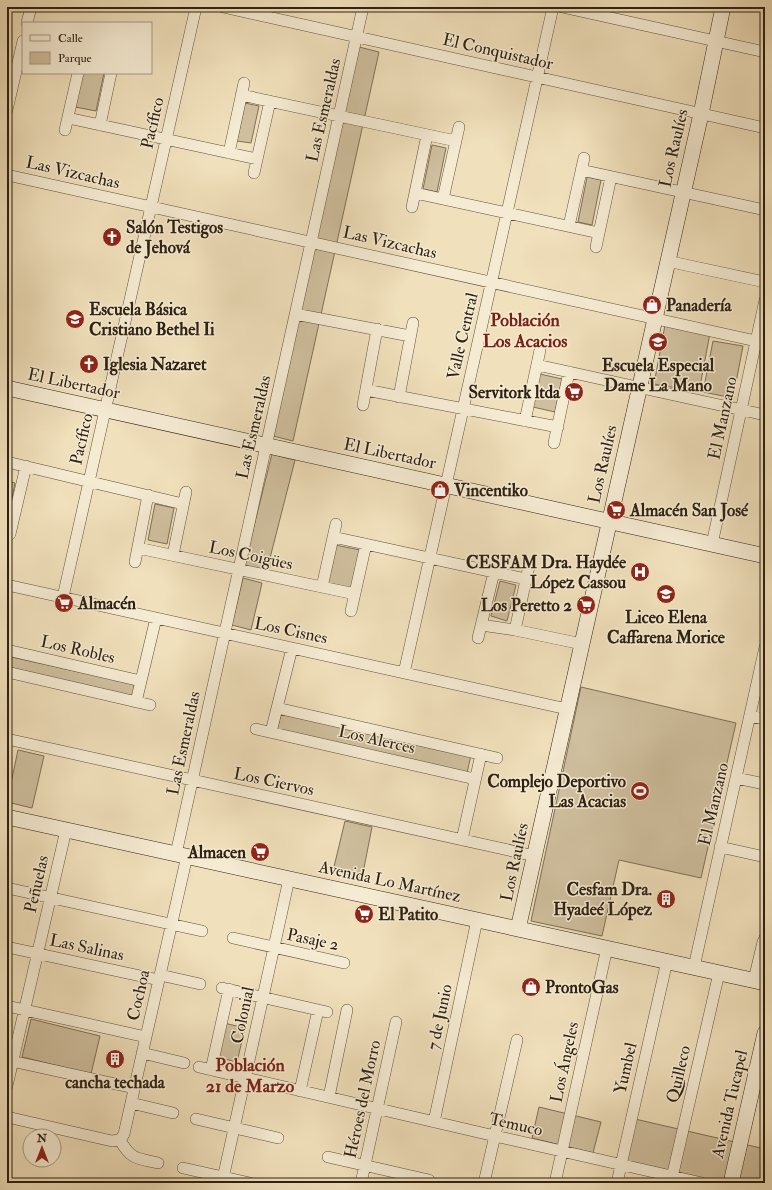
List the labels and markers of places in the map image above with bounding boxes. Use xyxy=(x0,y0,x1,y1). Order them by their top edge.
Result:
place label: Salón Testigos de Jehová xyxy=(126,217,223,259)
church icon: Salón Testigos de Jehová xyxy=(101,226,123,248)
shop icon: Panadería xyxy=(641,294,663,316)
place label: Panadería xyxy=(666,295,733,316)
place label: Escuela Básica Cristiano Bethel Ii xyxy=(89,299,215,340)
school or university icon: Escuela Básica Cristiano Bethel Ii xyxy=(64,308,86,330)
school or university icon: Escuela Especial Dame La Mano xyxy=(647,331,669,353)
church icon: Iglesia Nazaret xyxy=(78,353,100,375)
place label: Iglesia Nazaret xyxy=(103,354,207,376)
place label: Escuela Especial Dame La Mano xyxy=(602,355,715,396)
supermarket icon: Servitork ltda xyxy=(563,381,585,403)
place label: Servitork ltda xyxy=(469,382,561,403)
shop icon: Vincentiko xyxy=(429,479,451,501)
place label: Vincentiko xyxy=(453,480,528,501)
supermarket icon: Almacén San José xyxy=(605,499,627,521)
place label: Almacén San José xyxy=(629,500,749,522)
place label: CESFAM Dra. Haydée López Cassou xyxy=(466,552,627,594)
hospital icon: CESFAM Dra. Haydée López Cassou xyxy=(629,561,651,583)
school or university icon: Liceo Elena Caffarena Morice xyxy=(655,583,677,605)
supermarket icon: Almacén xyxy=(53,592,75,614)
place label: Almacén xyxy=(77,593,136,614)
supermarket icon: Los Peretto 2 xyxy=(575,594,597,616)
place label: Los Peretto 2 xyxy=(481,595,572,616)
place label: Liceo Elena Caffarena Morice xyxy=(607,607,726,648)
place label: Complejo Deportivo Las Acacias xyxy=(487,771,626,812)
sports icon: Complejo Deportivo Las Acacias xyxy=(629,780,651,802)
supermarket icon: Almacen xyxy=(249,841,271,863)
place label: Almacen xyxy=(187,842,246,863)
place label: Cesfam Dra. Hyadeé López xyxy=(553,879,653,921)
building icon: Cesfam Dra. Hyadeé López xyxy=(655,888,677,910)
supermarket icon: El Patito xyxy=(353,903,375,925)
place label: El Patito xyxy=(378,904,438,925)
shop icon: ProntoGas xyxy=(520,976,542,998)
place label: ProntoGas xyxy=(545,977,619,998)
building icon: cancha techada xyxy=(104,1048,126,1070)
place label: cancha techada xyxy=(65,1072,166,1093)

